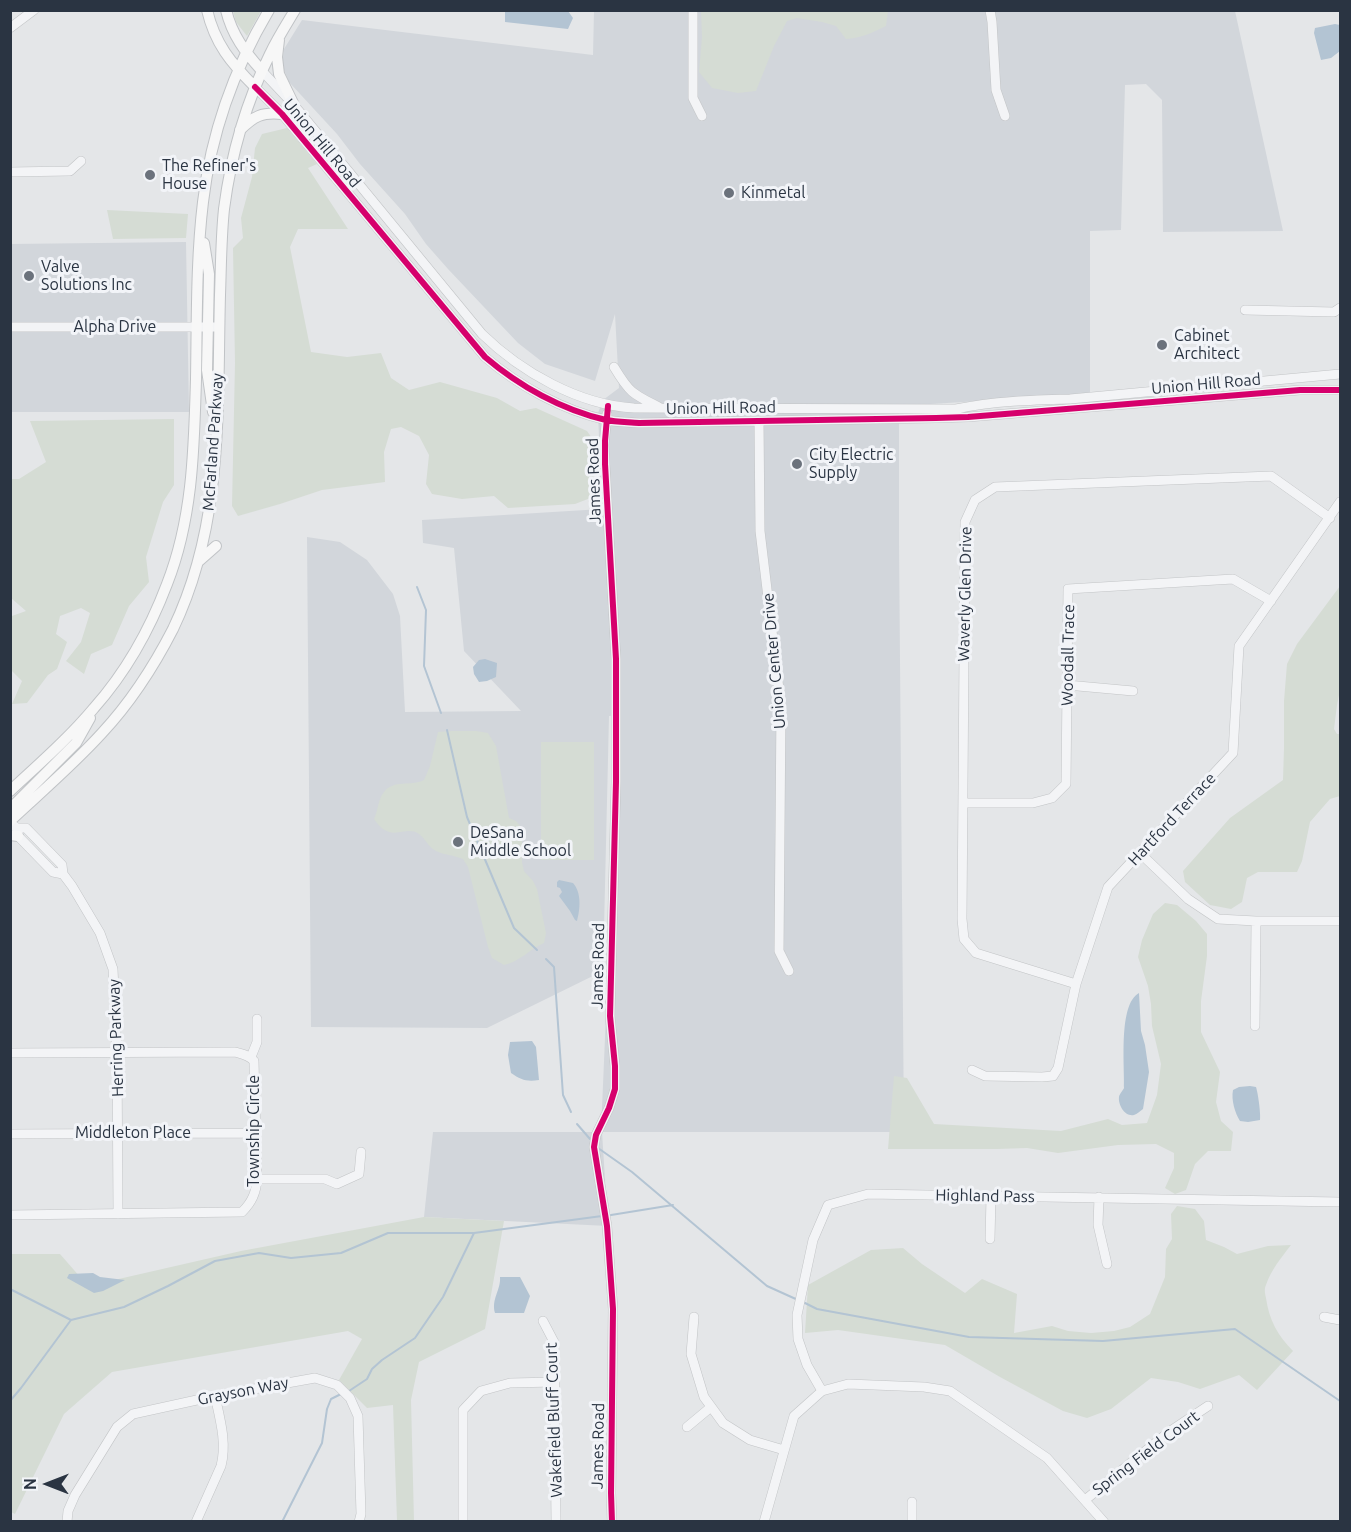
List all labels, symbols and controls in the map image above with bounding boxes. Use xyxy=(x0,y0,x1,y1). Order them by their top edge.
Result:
street label: Union Hill Road xyxy=(279,95,365,191)
place label: The Refiner's House xyxy=(162,156,256,194)
marker: The Refiner's House xyxy=(143,168,157,182)
place label: Kinmetal xyxy=(741,183,805,203)
marker: Kinmetal xyxy=(722,186,736,200)
place label: Valve Solutions Inc xyxy=(41,257,132,295)
marker: Valve Solutions Inc xyxy=(22,269,36,283)
street label: Alpha Drive xyxy=(74,317,156,337)
place label: Cabinet Architect xyxy=(1174,326,1240,364)
marker: Cabinet Architect xyxy=(1155,338,1169,352)
street label: Union Hill Road xyxy=(1150,370,1262,398)
street label: McFarland Parkway xyxy=(199,372,227,512)
street label: Union Hill Road xyxy=(666,397,776,419)
street label: James Road xyxy=(583,438,605,524)
place label: City Electric Supply xyxy=(809,445,893,483)
marker: City Electric Supply xyxy=(790,457,804,471)
street label: Waverly Glen Drive xyxy=(954,526,976,662)
street label: Union Center Drive xyxy=(758,592,790,730)
street label: Woodall Trace xyxy=(1058,604,1078,706)
street label: Hartford Terrace xyxy=(1124,769,1220,869)
place label: DeSana Middle School xyxy=(470,823,571,861)
marker: DeSana Middle School xyxy=(451,835,465,849)
street label: James Road xyxy=(588,923,608,1009)
street label: Herring Parkway xyxy=(104,979,128,1097)
street label: Township Circle xyxy=(244,1075,264,1187)
street label: Middleton Place xyxy=(75,1123,191,1143)
street label: Highland Pass xyxy=(935,1186,1035,1206)
street label: Wakefield Bluff Court xyxy=(542,1342,566,1498)
street label: Grayson Way xyxy=(196,1373,290,1409)
street label: James Road xyxy=(588,1403,608,1489)
street label: Spring Field Court xyxy=(1089,1407,1203,1499)
north arrow xyxy=(18,1454,78,1514)
text: N xyxy=(21,1478,39,1490)

